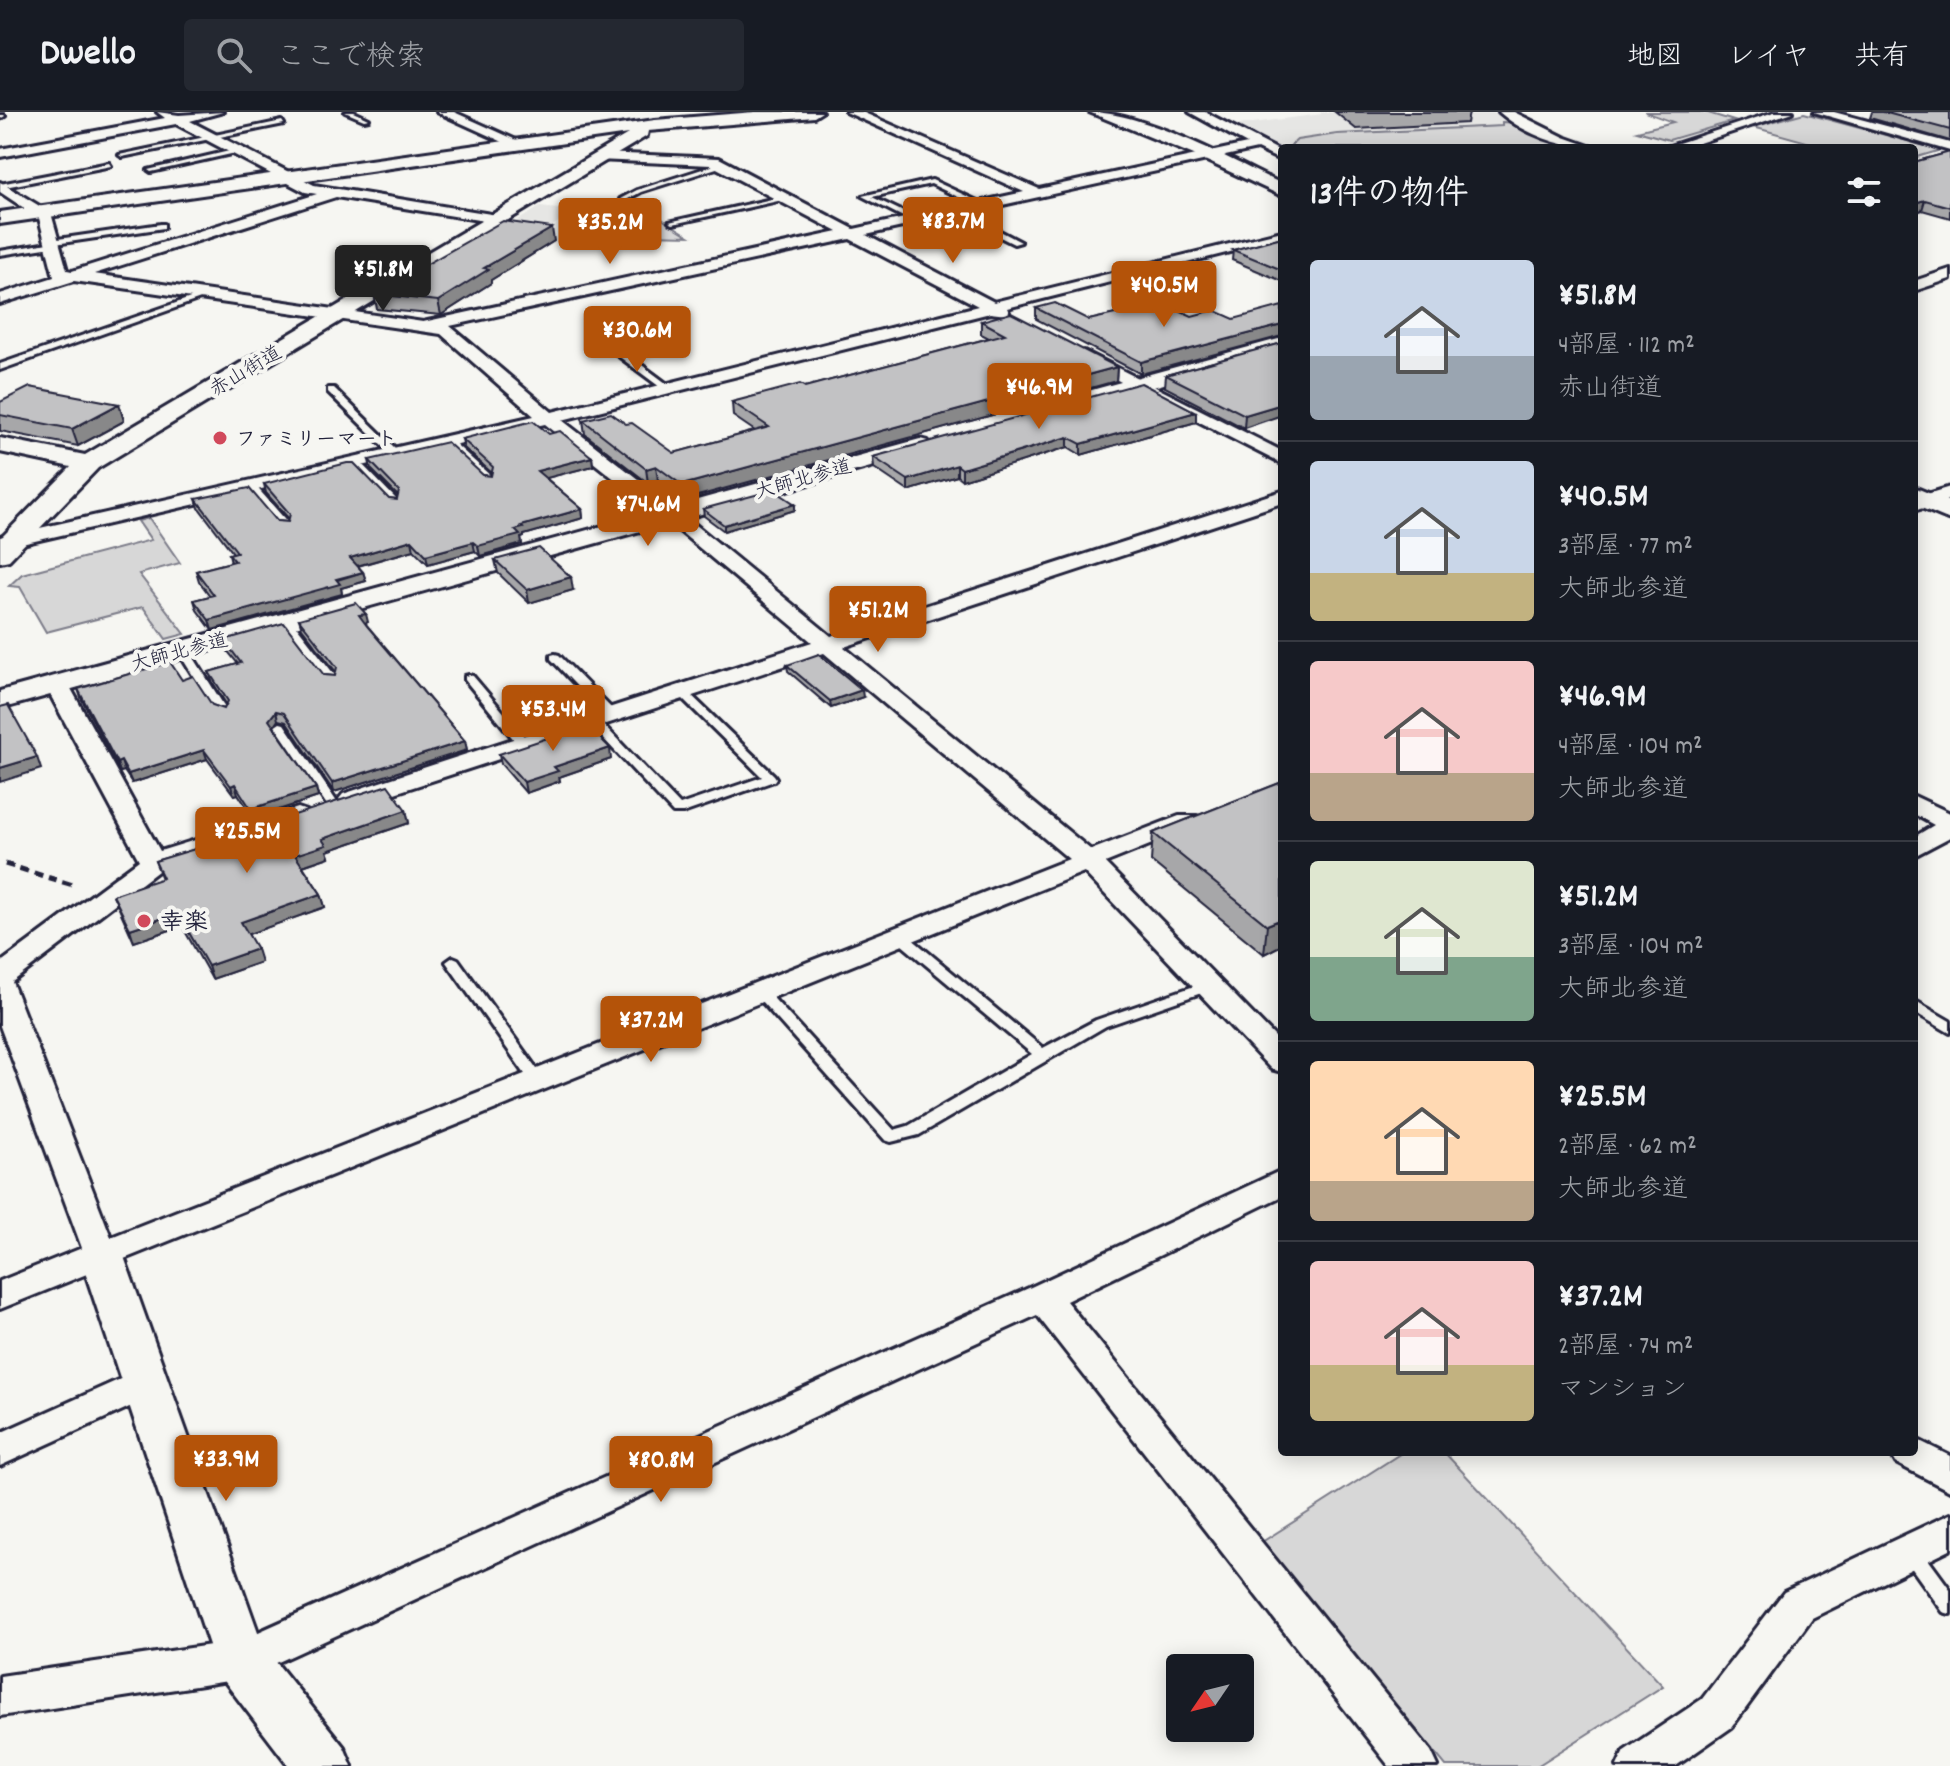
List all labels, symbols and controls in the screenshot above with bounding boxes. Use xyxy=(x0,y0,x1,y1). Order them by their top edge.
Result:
search box xyxy=(184,19,744,91)
text: Dwello xyxy=(40,28,136,83)
icon: search xyxy=(212,33,256,77)
text: ここで検索 xyxy=(276,38,426,81)
text: 地図 xyxy=(1627,39,1683,79)
text: レイヤ xyxy=(1727,39,1810,79)
text: 共有 xyxy=(1854,39,1910,79)
icon: filters xyxy=(1842,170,1886,214)
text: 13件の物件 xyxy=(1310,172,1469,221)
pin: ¥83.7M xyxy=(888,197,1018,265)
pin: ¥35.2M xyxy=(545,198,675,266)
text: ¥83.7M xyxy=(921,204,985,241)
text: ¥35.2M xyxy=(576,205,644,242)
pin: ¥51.8M xyxy=(318,245,448,313)
text: ¥51.8M xyxy=(353,252,413,289)
pin: ¥40.5M xyxy=(1099,261,1229,329)
text: ¥40.5M xyxy=(1129,268,1199,305)
text: ¥51.8M xyxy=(1558,273,1637,322)
icon: home xyxy=(1374,292,1470,388)
pin: ¥30.6M xyxy=(572,306,702,374)
text: ¥30.6M xyxy=(602,313,672,350)
text: 4部屋 · 112 m² xyxy=(1558,328,1695,365)
street label: 赤山街道 xyxy=(205,340,288,405)
pin: ¥46.9M xyxy=(974,363,1104,431)
text: ¥46.9M xyxy=(1005,370,1073,407)
text: 赤山街道 xyxy=(1558,371,1662,408)
place label: ファミリーマート xyxy=(236,427,397,455)
marker: ファミリーマート xyxy=(211,429,229,447)
street label: 大師北参道 xyxy=(752,454,856,508)
text: ¥40.5M xyxy=(1558,474,1648,523)
pin: ¥74.6M xyxy=(583,480,713,548)
text: ¥74.6M xyxy=(615,487,681,524)
icon: home xyxy=(1374,493,1470,589)
text: 3部屋 · 77 m² xyxy=(1558,529,1693,566)
text: 大師北参道 xyxy=(1558,572,1688,609)
pin: ¥51.2M xyxy=(813,586,943,654)
text: ¥51.2M xyxy=(847,593,909,630)
street label: 大師北参道 xyxy=(128,627,232,680)
text: ¥46.9M xyxy=(1558,674,1646,723)
pin: ¥53.4M xyxy=(488,685,618,753)
text: ¥53.4M xyxy=(520,692,586,729)
icon: home xyxy=(1374,693,1470,789)
text: 4部屋 · 104 m² xyxy=(1558,729,1703,766)
text: 大師北参道 xyxy=(1558,772,1688,809)
pin: ¥25.5M xyxy=(182,807,312,875)
text: ¥25.5M xyxy=(213,814,281,851)
text: ¥51.2M xyxy=(1558,874,1638,923)
icon: home xyxy=(1374,893,1470,989)
place label: 幸楽 xyxy=(160,907,208,941)
marker: 幸楽 xyxy=(135,912,153,930)
text: 3部屋 · 104 m² xyxy=(1558,929,1703,966)
text: 大師北参道 xyxy=(1558,972,1688,1009)
pin: ¥37.2M xyxy=(586,996,716,1064)
text: ¥37.2M xyxy=(618,1003,684,1040)
text: ¥25.5M xyxy=(1558,1074,1646,1123)
icon: home xyxy=(1374,1093,1470,1189)
text: 2部屋 · 62 m² xyxy=(1558,1129,1697,1166)
text: 大師北参道 xyxy=(1558,1172,1688,1209)
text: ¥37.2M xyxy=(1558,1274,1643,1323)
icon: home xyxy=(1374,1293,1470,1389)
text: 2部屋 · 74 m² xyxy=(1558,1329,1693,1366)
text: マンション xyxy=(1558,1372,1687,1409)
pin: ¥33.9M xyxy=(161,1435,291,1503)
pin: ¥80.8M xyxy=(596,1436,726,1504)
text: ¥33.9M xyxy=(192,1442,260,1479)
text: ¥80.8M xyxy=(627,1443,695,1480)
north arrow xyxy=(1166,1654,1254,1742)
map controls xyxy=(1166,1654,1254,1742)

